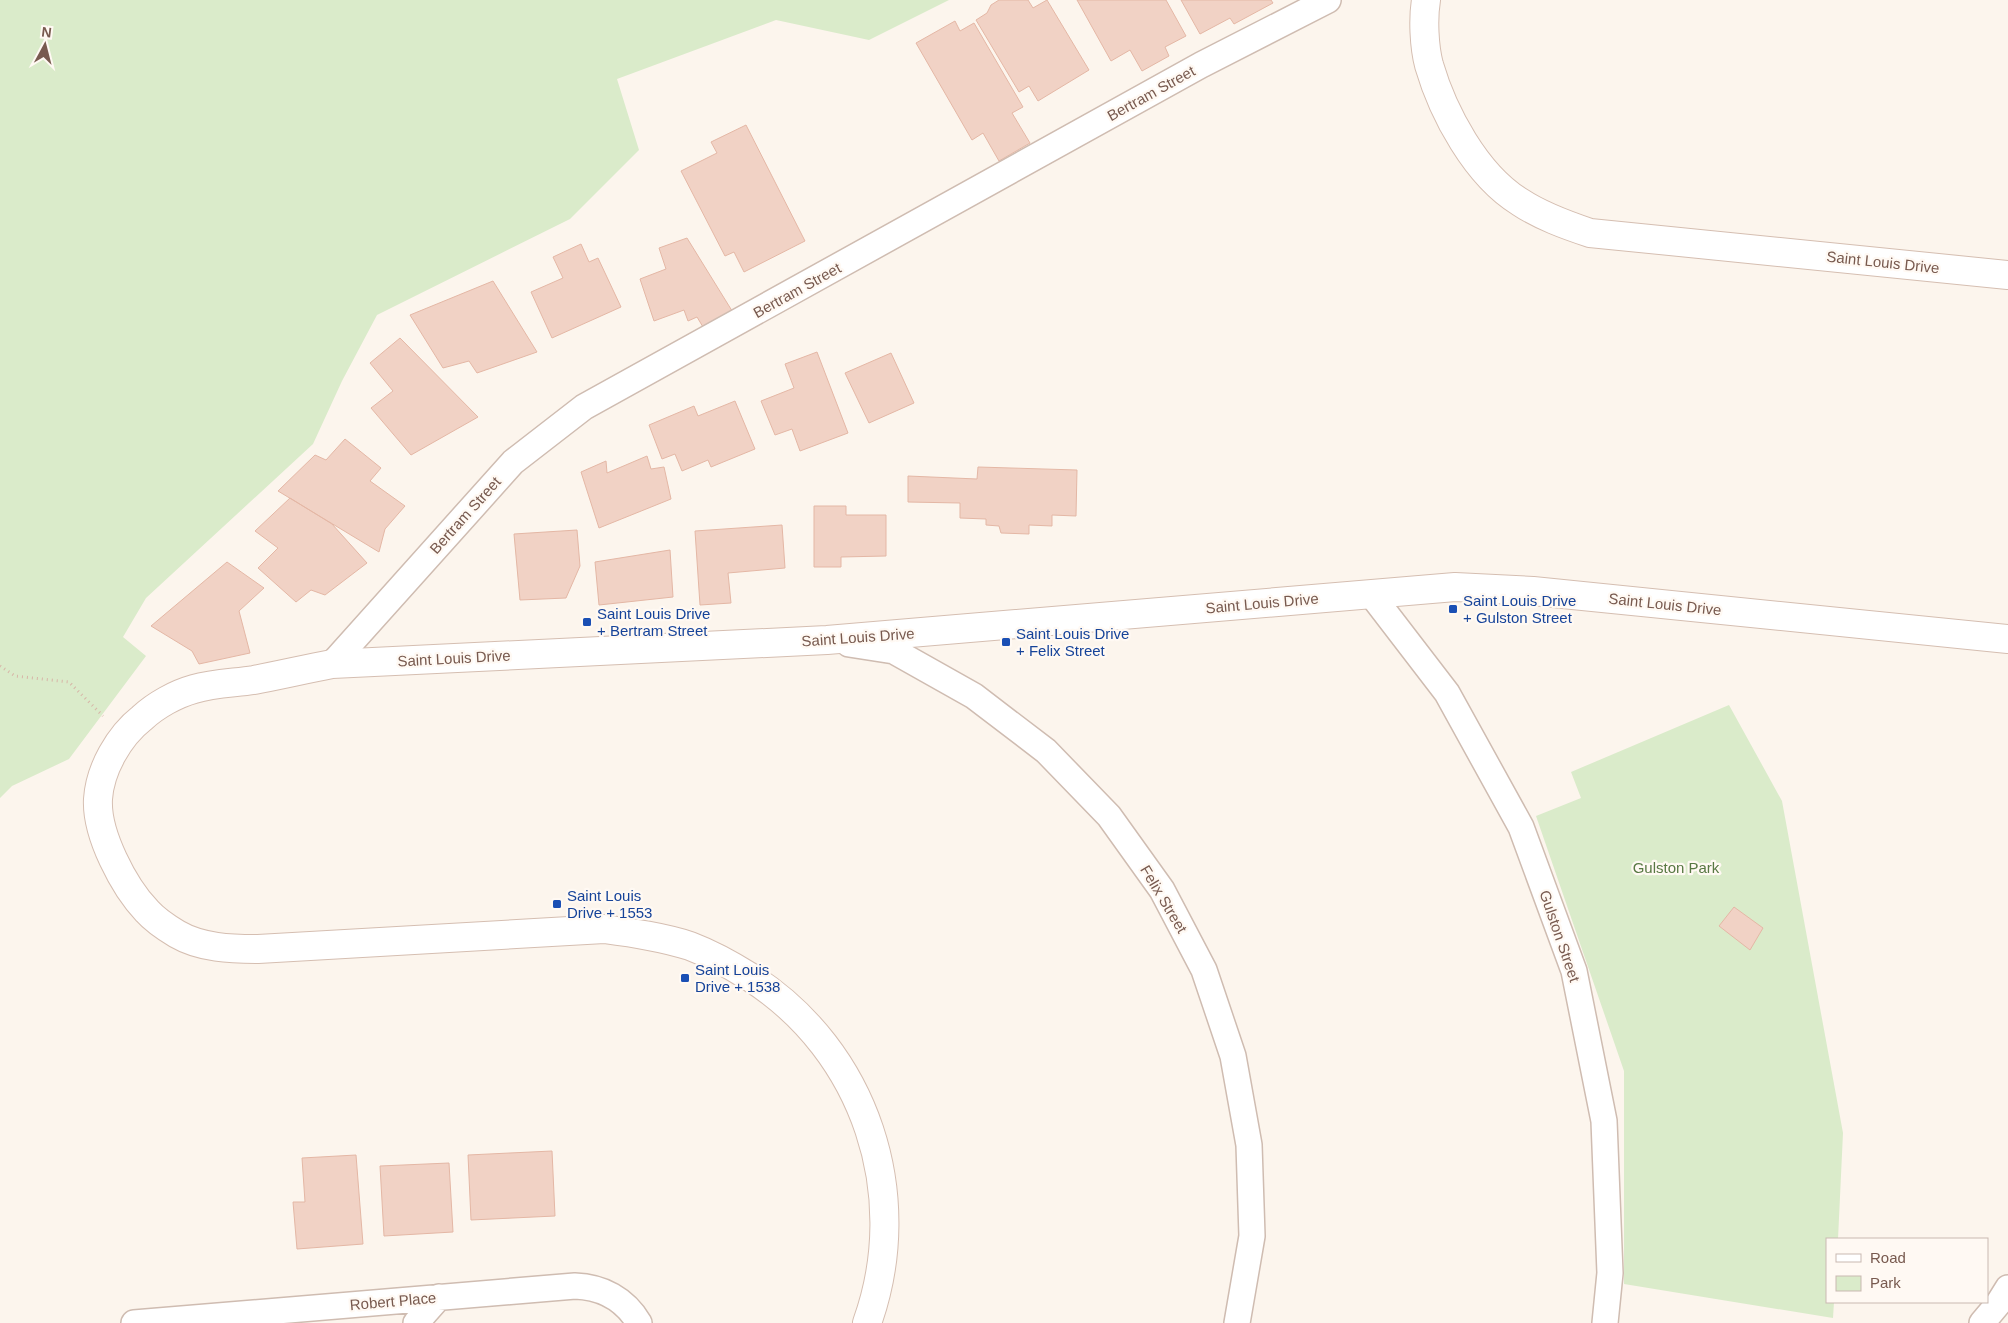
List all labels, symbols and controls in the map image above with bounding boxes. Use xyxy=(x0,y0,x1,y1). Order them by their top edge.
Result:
north arrow xyxy=(20,20,70,70)
text: N xyxy=(41,24,53,41)
street label: Bertram Street xyxy=(1104,62,1198,124)
street label: Saint Louis Drive xyxy=(1826,248,1940,276)
street label: Bertram Street xyxy=(750,259,844,321)
street label: Bertram Street xyxy=(426,472,505,557)
street label: Saint Louis Drive xyxy=(1205,590,1319,616)
street label: Saint Louis Drive xyxy=(1608,590,1722,618)
place label: Saint Louis Drive + Gulston Street xyxy=(1463,592,1576,626)
marker: Saint Louis Drive + Gulston Street xyxy=(1447,603,1459,615)
place label: Saint Louis Drive + Bertram Street xyxy=(597,605,710,639)
marker: Saint Louis Drive + Bertram Street xyxy=(581,616,593,628)
street label: Saint Louis Drive xyxy=(801,625,915,649)
place label: Saint Louis Drive + Felix Street xyxy=(1016,625,1129,659)
marker: Saint Louis Drive + Felix Street xyxy=(1000,636,1012,648)
street label: Saint Louis Drive xyxy=(397,647,511,669)
park label: Gulston Park xyxy=(1633,859,1720,876)
street label: Felix Street xyxy=(1137,862,1191,937)
place label: Saint Louis Drive + 1553 xyxy=(567,887,652,921)
street label: Gulston Street xyxy=(1536,888,1584,985)
marker: Saint Louis Drive + 1553 xyxy=(551,898,563,910)
place label: Saint Louis Drive + 1538 xyxy=(695,961,780,995)
marker: Saint Louis Drive + 1538 xyxy=(679,972,691,984)
legend xyxy=(1826,1238,1988,1303)
text: Road xyxy=(1870,1249,1906,1266)
text: Park xyxy=(1870,1274,1901,1291)
street label: Robert Place xyxy=(349,1289,437,1313)

